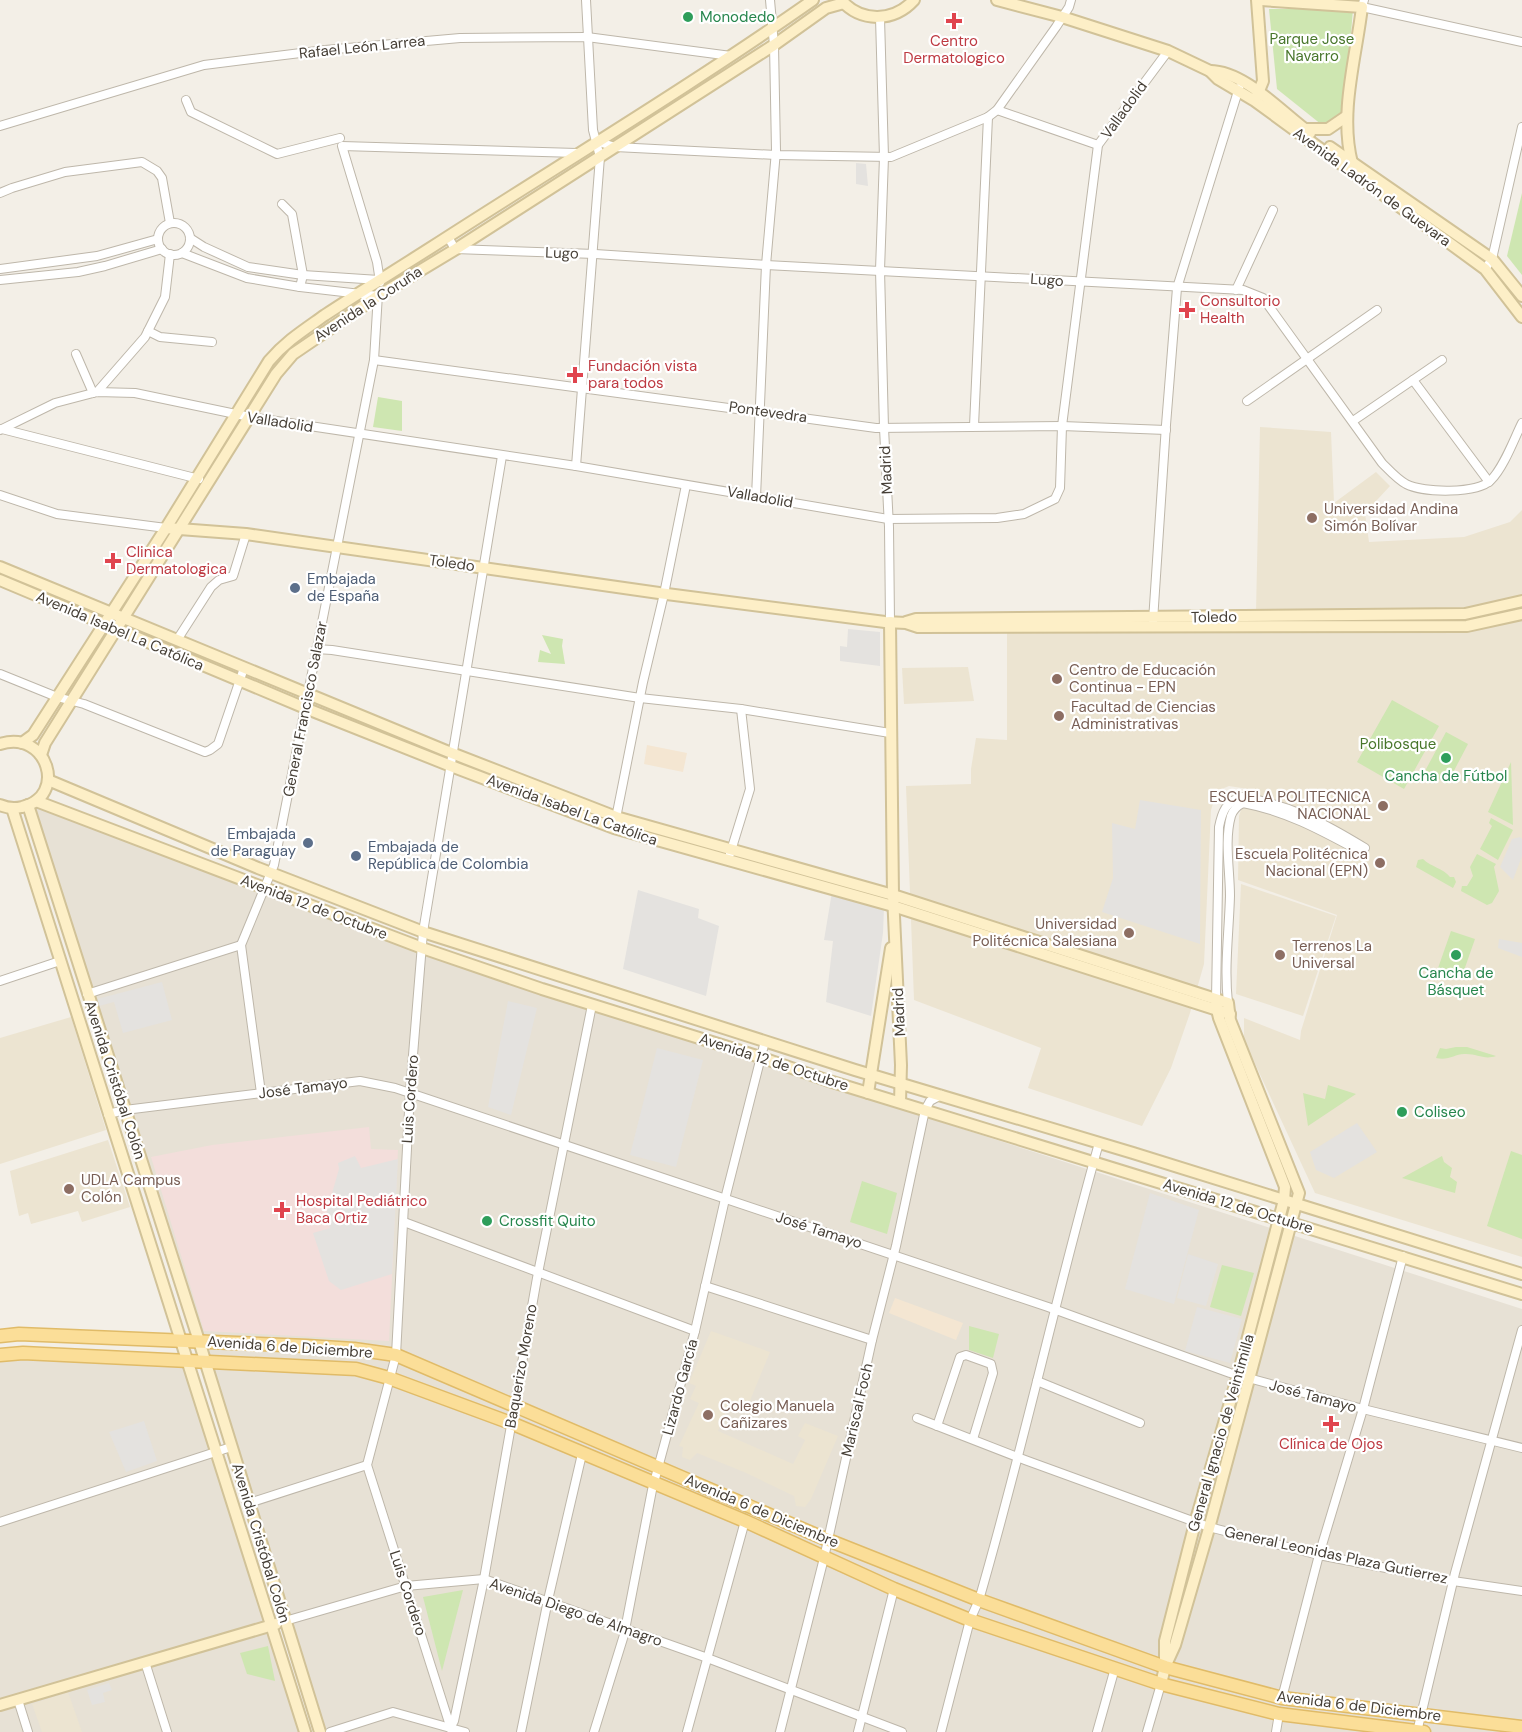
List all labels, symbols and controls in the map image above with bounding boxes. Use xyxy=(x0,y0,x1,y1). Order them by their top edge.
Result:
place label: Monodedo xyxy=(700,7,775,27)
marker: Monodedo xyxy=(681,10,695,24)
marker: Centro Dermatologico xyxy=(945,12,963,30)
park label: Parque Jose Navarro xyxy=(1270,29,1354,66)
street label: Rafael León Larrea xyxy=(298,30,426,64)
place label: Centro Dermatologico xyxy=(903,31,1005,68)
street label: Valladolid xyxy=(1096,77,1152,143)
street label: Avenida Ladrón de Guevara xyxy=(1289,123,1455,251)
street label: Lugo xyxy=(545,242,579,264)
street label: Avenida la Coruña xyxy=(310,262,426,346)
street label: Lugo xyxy=(1030,269,1064,291)
place label: Consultorio Health xyxy=(1200,291,1280,328)
marker: Consultorio Health xyxy=(1178,301,1196,319)
place label: Fundación vista para todos xyxy=(588,356,697,393)
marker: Fundación vista para todos xyxy=(566,366,584,384)
street label: Pontevedra xyxy=(728,397,808,427)
street label: Valladolid xyxy=(245,407,315,437)
street label: Madrid xyxy=(875,445,897,495)
street label: Valladolid xyxy=(725,481,795,513)
place label: Universidad Andina Simón Bolívar xyxy=(1324,499,1458,536)
marker: Universidad Andina Simón Bolívar xyxy=(1305,511,1319,525)
place label: Clinica Dermatologica xyxy=(126,542,227,579)
street label: Toledo xyxy=(428,550,476,576)
marker: Clinica Dermatologica xyxy=(104,552,122,570)
place label: Embajada de España xyxy=(307,569,379,606)
marker: Embajada de España xyxy=(288,581,302,595)
street label: Avenida Isabel La Católica xyxy=(33,587,207,675)
street label: Toledo xyxy=(1191,607,1237,627)
street label: General Francisco Salazar xyxy=(278,619,332,799)
place label: Centro de Educación Continua - EPN xyxy=(1069,660,1216,697)
marker: Centro de Educación Continua - EPN xyxy=(1050,672,1064,686)
place label: Facultad de Ciencias Administrativas xyxy=(1071,697,1216,734)
marker: Facultad de Ciencias Administrativas xyxy=(1052,709,1066,723)
park label: Polibosque xyxy=(1360,734,1436,754)
marker: Cancha de Fútbol xyxy=(1439,751,1453,765)
place label: Cancha de Fútbol xyxy=(1385,766,1507,786)
street label: Avenida Isabel La Católica xyxy=(484,770,660,850)
place label: ESCUELA POLITECNICA NACIONAL xyxy=(1209,787,1371,824)
marker: ESCUELA POLITECNICA NACIONAL xyxy=(1376,799,1390,813)
place label: Embajada de Paraguay xyxy=(211,824,297,861)
marker: Embajada de Paraguay xyxy=(301,836,315,850)
place label: Embajada de República de Colombia xyxy=(368,837,528,874)
place label: Escuela Politécnica Nacional (EPN) xyxy=(1235,844,1368,881)
marker: Embajada de República de Colombia xyxy=(349,849,363,863)
marker: Escuela Politécnica Nacional (EPN) xyxy=(1373,856,1387,870)
street label: Avenida 12 de Octubre xyxy=(238,870,390,944)
place label: Universidad Politécnica Salesiana xyxy=(972,914,1117,951)
marker: Universidad Politécnica Salesiana xyxy=(1122,926,1136,940)
place label: Terrenos La Universal xyxy=(1292,936,1372,973)
marker: Terrenos La Universal xyxy=(1273,948,1287,962)
marker: Cancha de Básquet xyxy=(1449,948,1463,962)
place label: Cancha de Básquet xyxy=(1419,963,1493,1000)
street label: Madrid xyxy=(888,987,910,1037)
street label: Avenida Cristóbal Colón xyxy=(80,998,150,1162)
street label: Avenida 12 de Octubre xyxy=(697,1028,851,1096)
street label: Luis Cordero xyxy=(397,1054,423,1144)
street label: José Tamayo xyxy=(257,1073,349,1103)
place label: Coliseo xyxy=(1414,1102,1466,1122)
marker: Coliseo xyxy=(1395,1105,1409,1119)
place label: UDLA Campus Colón xyxy=(81,1170,181,1207)
street label: Avenida 12 de Octubre xyxy=(1161,1174,1315,1238)
marker: UDLA Campus Colón xyxy=(62,1182,76,1196)
place label: Hospital Pediátrico Baca Ortiz xyxy=(296,1191,427,1228)
marker: Hospital Pediátrico Baca Ortiz xyxy=(273,1201,291,1219)
street label: José Tamayo xyxy=(773,1207,865,1253)
place label: Crossfit Quito xyxy=(499,1211,596,1231)
marker: Crossfit Quito xyxy=(480,1214,494,1228)
street label: Baquerizo Moreno xyxy=(500,1302,542,1430)
street label: Avenida 6 de Diciembre xyxy=(207,1331,373,1363)
street label: General Ignacio de Veintimilla xyxy=(1183,1332,1259,1534)
street label: Lizardo García xyxy=(658,1337,702,1437)
street label: Mariscal Foch xyxy=(837,1361,877,1459)
street label: José Tamayo xyxy=(1267,1375,1359,1417)
place label: Colegio Manuela Cañizares xyxy=(720,1396,834,1433)
marker: Colegio Manuela Cañizares xyxy=(701,1408,715,1422)
marker: Clínica de Ojos xyxy=(1322,1415,1340,1433)
place label: Clínica de Ojos xyxy=(1279,1434,1383,1454)
street label: Avenida Cristóbal Colón xyxy=(227,1461,295,1625)
street label: Avenida 6 de Diciembre xyxy=(682,1469,842,1553)
street label: General Leonidas Plaza Gutierrez xyxy=(1223,1522,1450,1588)
street label: Luis Cordero xyxy=(385,1548,431,1638)
street label: Avenida Diego de Almagro xyxy=(487,1573,665,1651)
street label: Avenida 6 de Diciembre xyxy=(1276,1686,1442,1726)

